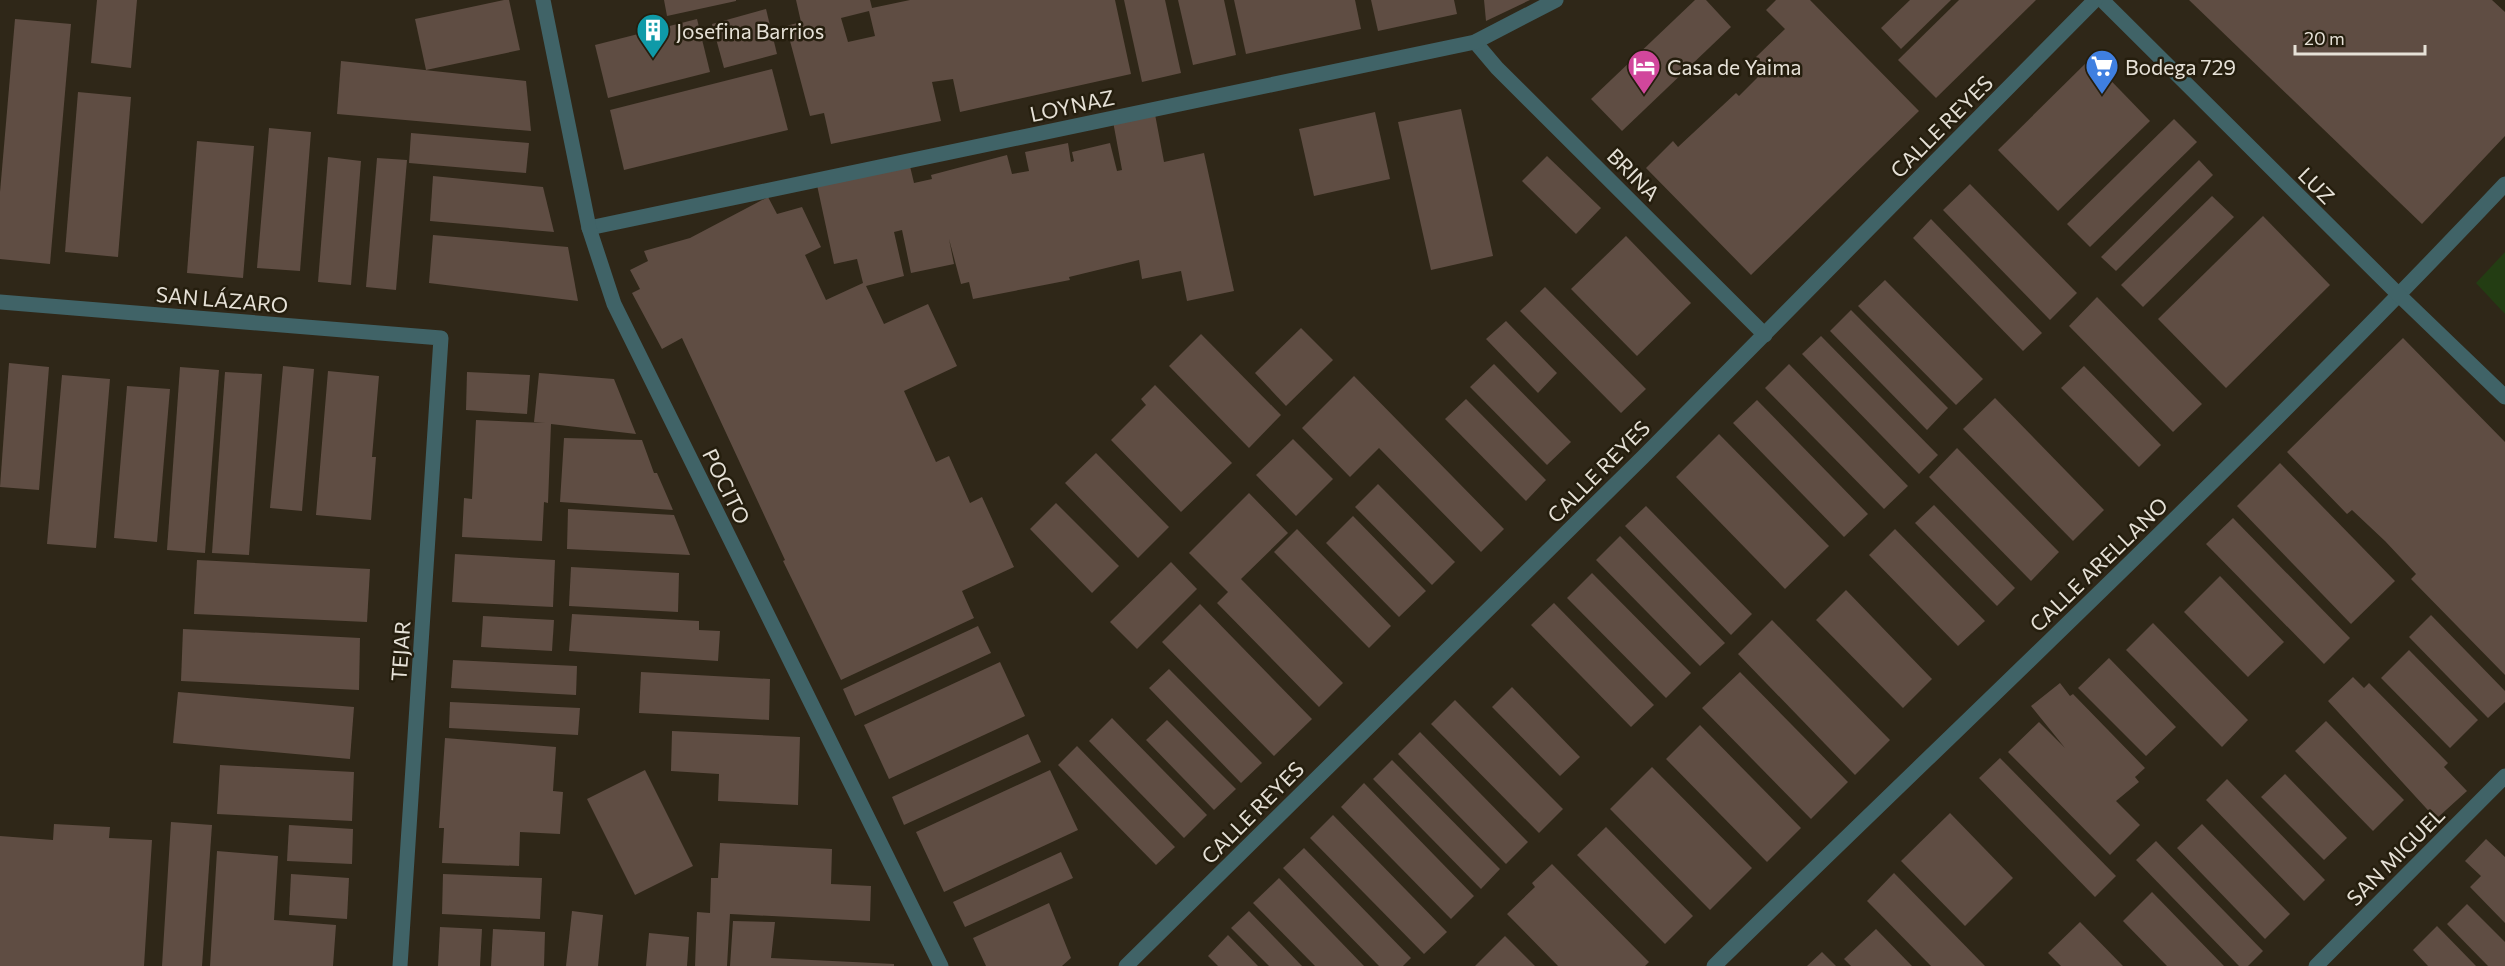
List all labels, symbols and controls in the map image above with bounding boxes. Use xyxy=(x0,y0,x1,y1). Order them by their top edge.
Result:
building icon: Josefina Barrios xyxy=(635,12,671,59)
place label: Josefina Barrios xyxy=(676,18,824,43)
scale bar xyxy=(2295,18,2426,56)
text: 20 m xyxy=(2304,27,2345,49)
hotel icon: Casa de Yaima xyxy=(1626,48,1662,95)
supermarket icon: Bodega 729 xyxy=(2084,48,2120,95)
place label: Casa de Yaima xyxy=(1667,54,1801,79)
place label: Bodega 729 xyxy=(2125,54,2236,79)
street label: CALLE REYES xyxy=(1885,70,1997,182)
street label: LOYNAZ xyxy=(1027,84,1117,126)
street label: BRINA xyxy=(1603,143,1665,205)
street label: LUZ xyxy=(2294,162,2340,208)
street label: SAN LÁZARO xyxy=(155,281,289,317)
street label: CALLE REYES xyxy=(1542,415,1654,527)
street label: POCITO xyxy=(698,444,756,528)
street label: CALLE ARELLANO xyxy=(2024,492,2172,636)
street label: TEJAR xyxy=(385,620,415,682)
street label: CALLE REYES xyxy=(1196,756,1308,868)
street label: SAN MIGUEL xyxy=(2341,802,2449,910)

